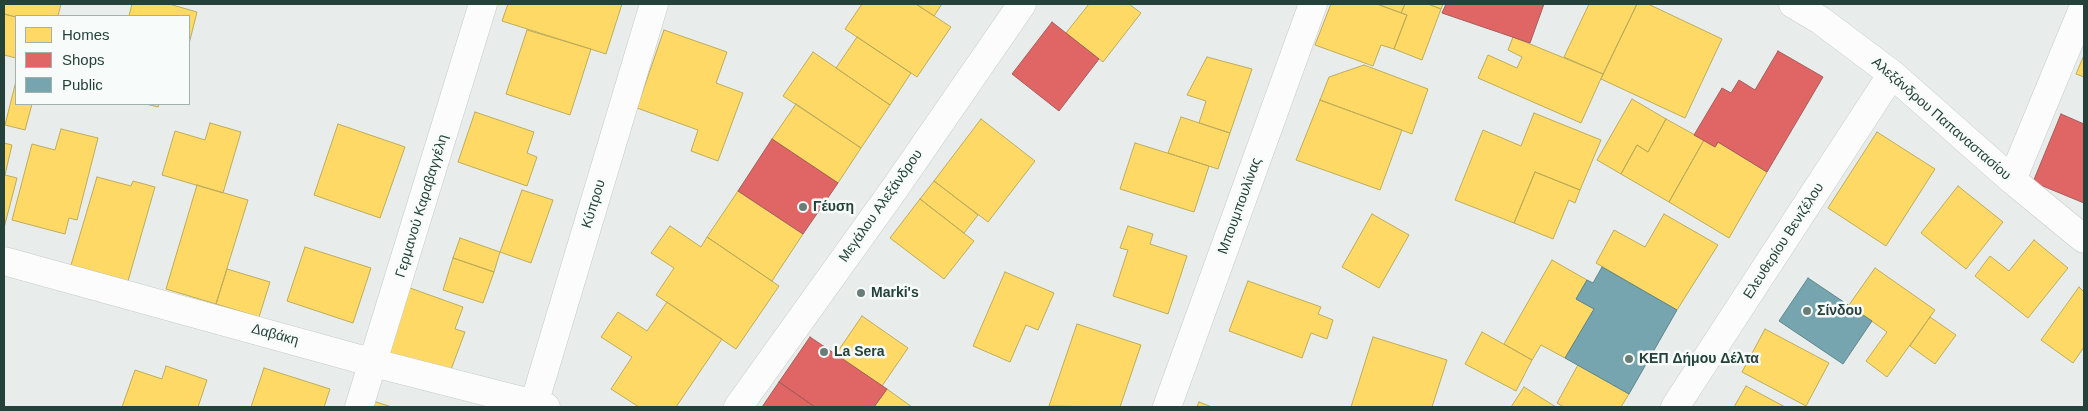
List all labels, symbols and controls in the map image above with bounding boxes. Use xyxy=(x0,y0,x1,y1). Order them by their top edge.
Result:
legend xyxy=(15,15,190,105)
text: Homes xyxy=(62,26,110,43)
text: Shops xyxy=(62,51,105,68)
street label: Αλεξάνδρου Παπαναστασίου xyxy=(1868,54,2014,184)
text: Public xyxy=(62,76,103,93)
street label: Γερμανού Καραβαγγέλη xyxy=(392,132,452,280)
street label: Μεγάλου Αλεξάνδρου xyxy=(836,146,926,266)
street label: Μπουμπουλίνας xyxy=(1215,155,1265,257)
street label: Κύπρου xyxy=(579,178,609,230)
street label: Ελευθερίου Βενιζέλου xyxy=(1740,180,1828,302)
place label: Γέυση xyxy=(813,199,854,215)
marker: Γέυση xyxy=(797,201,809,213)
place label: Marki's xyxy=(871,285,919,301)
marker: Marki's xyxy=(855,287,867,299)
place label: Σίνδου xyxy=(1817,303,1862,319)
marker: Σίνδου xyxy=(1801,305,1813,317)
street label: Δαβάκη xyxy=(249,321,301,349)
place label: La Sera xyxy=(834,344,885,360)
marker: La Sera xyxy=(818,346,830,358)
place label: ΚΕΠ Δήμου Δέλτα xyxy=(1639,351,1759,367)
marker: ΚΕΠ Δήμου Δέλτα xyxy=(1623,353,1635,365)

